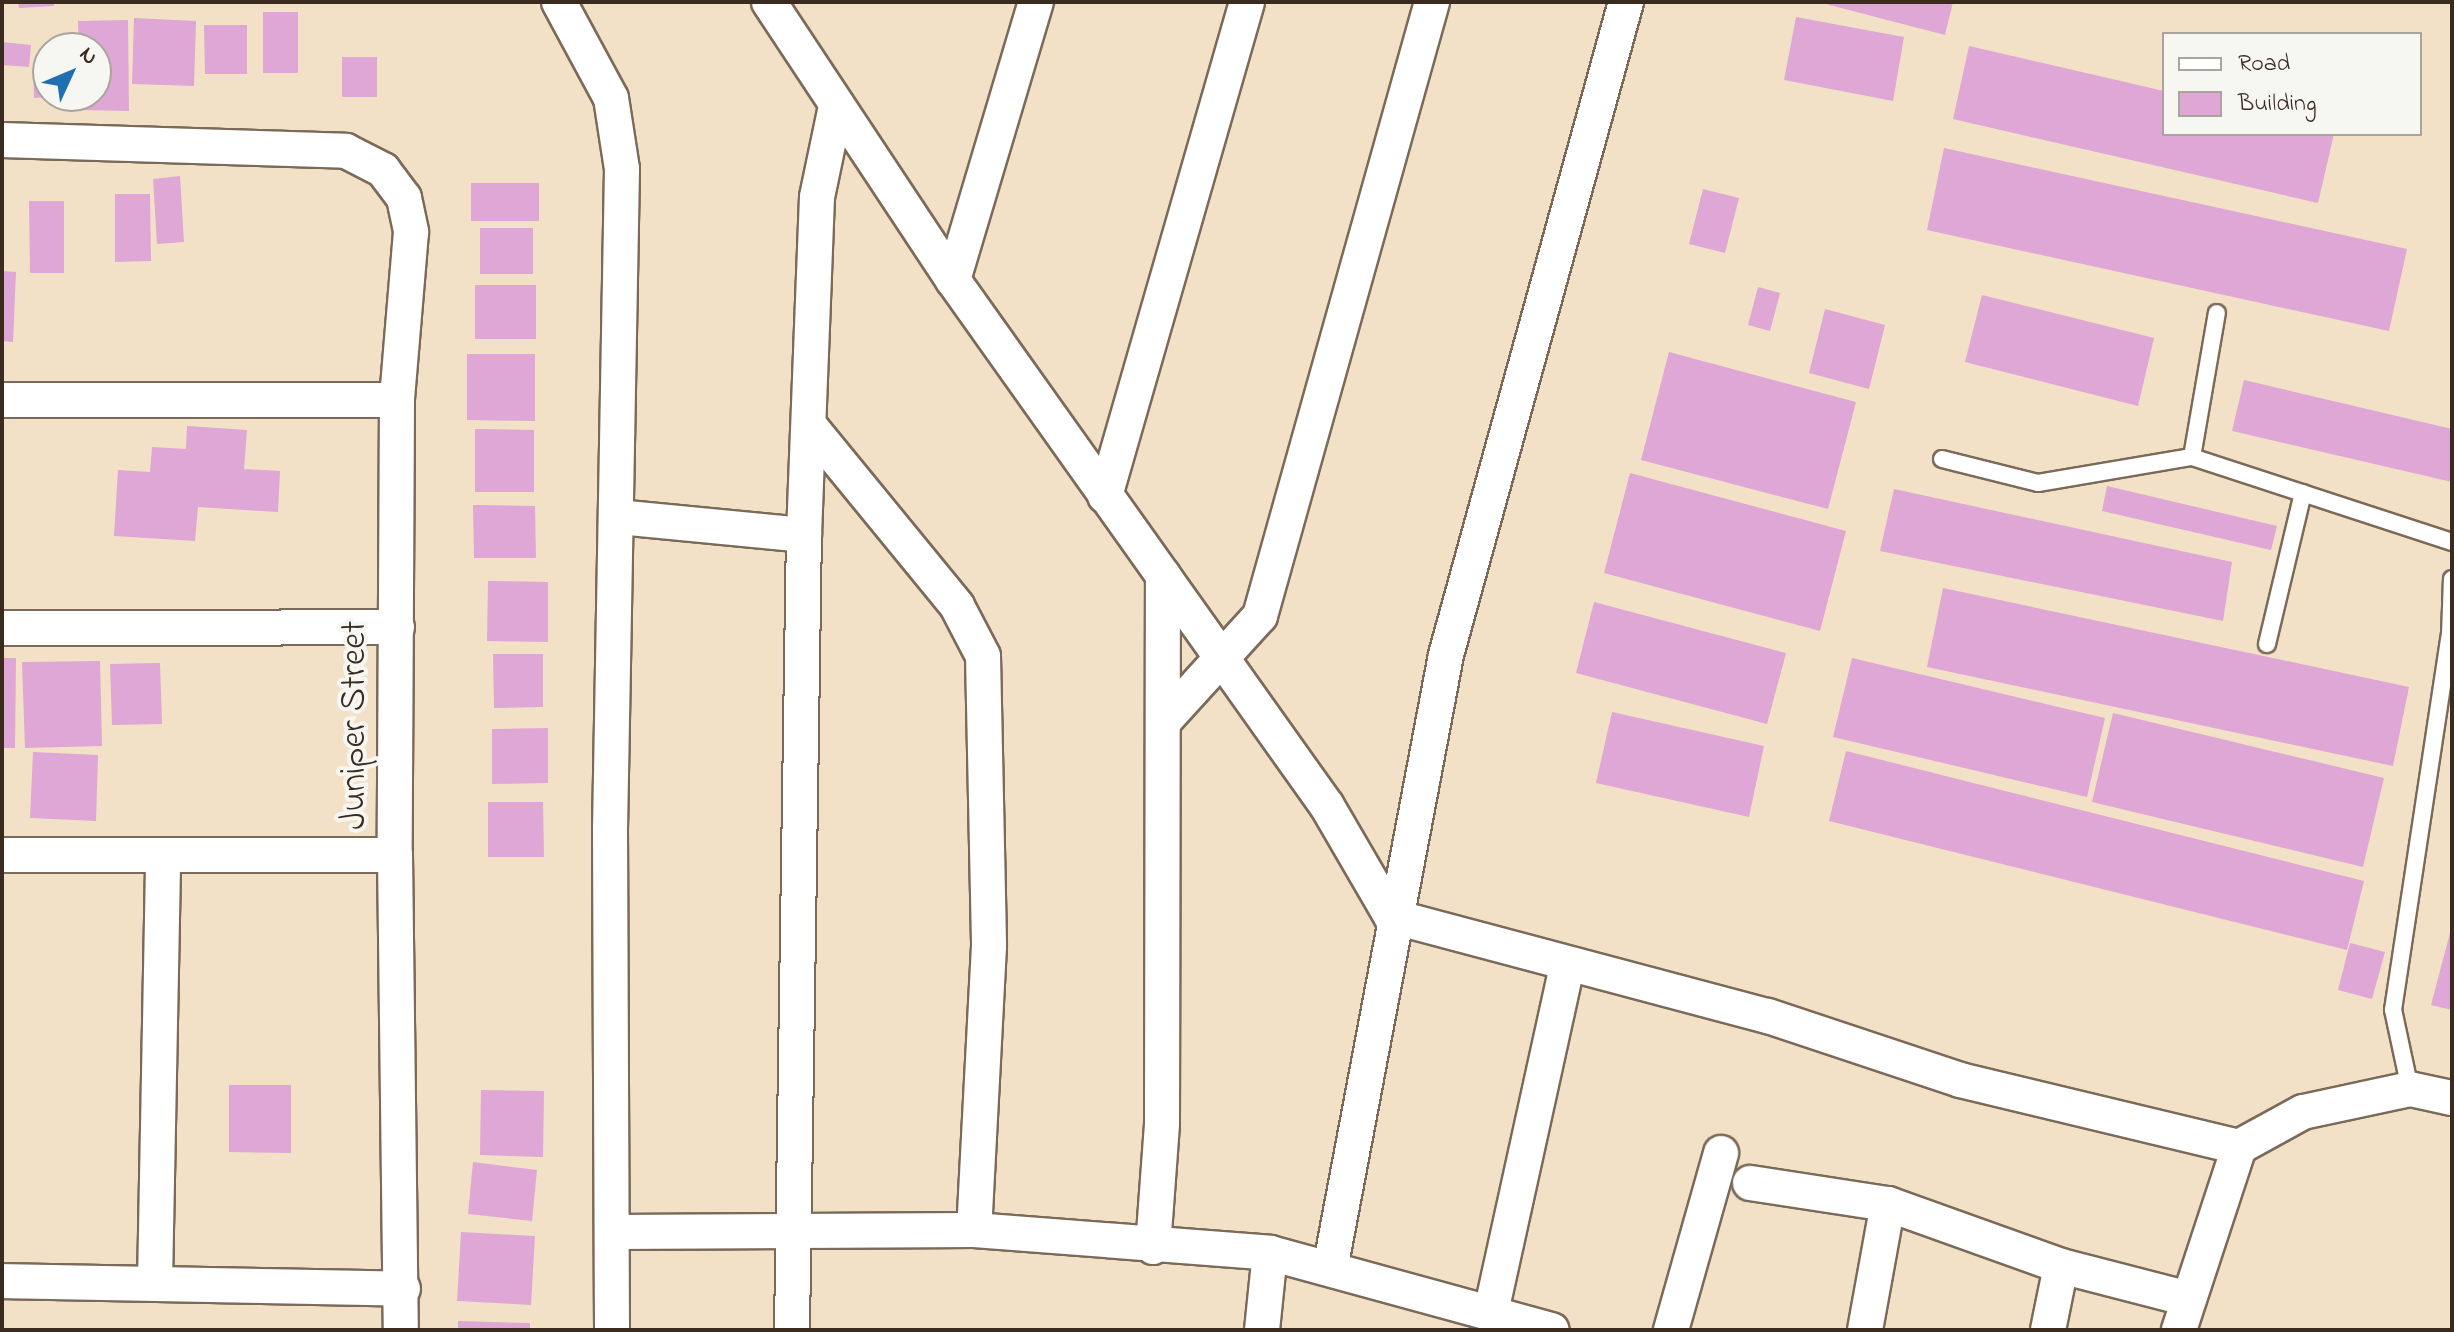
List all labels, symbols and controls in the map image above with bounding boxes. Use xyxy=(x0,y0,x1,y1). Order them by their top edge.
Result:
north arrow xyxy=(32,32,112,112)
legend xyxy=(2162,32,2422,136)
text: N xyxy=(71,40,104,73)
text: Road xyxy=(2238,47,2290,82)
text: Building xyxy=(2238,87,2317,122)
street label: Juniper Street xyxy=(334,621,378,829)

